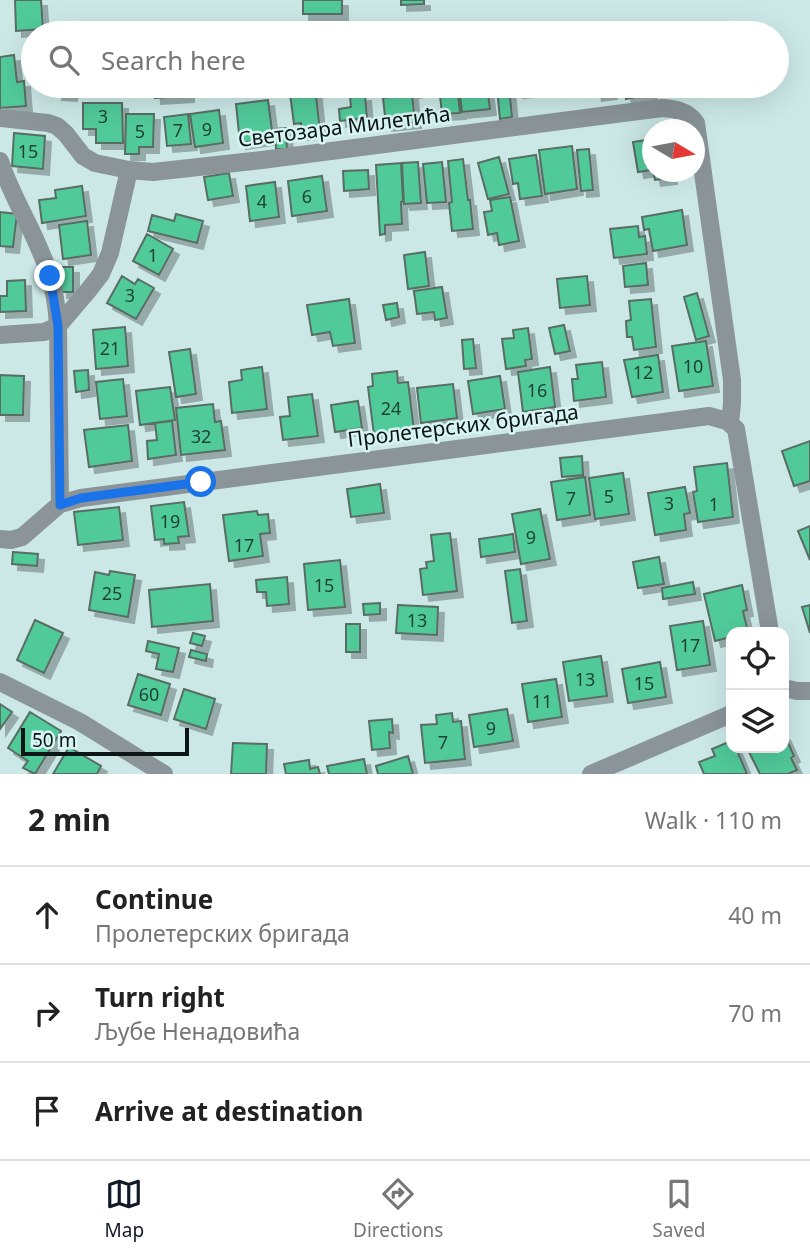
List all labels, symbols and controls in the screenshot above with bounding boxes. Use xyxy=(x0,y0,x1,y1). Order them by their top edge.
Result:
search box xyxy=(21,21,789,98)
icon: search xyxy=(45,41,83,79)
text: Search here xyxy=(101,42,246,78)
street label: Светозара Милетића xyxy=(236,99,452,153)
house number: 3 xyxy=(98,104,108,128)
house number: 9 xyxy=(202,117,212,141)
house number: 7 xyxy=(173,118,183,142)
house number: 5 xyxy=(135,119,145,143)
north arrow xyxy=(642,119,705,182)
house number: 15 xyxy=(18,139,38,163)
house number: 6 xyxy=(302,184,312,208)
house number: 4 xyxy=(257,189,267,213)
house number: 1 xyxy=(148,243,158,267)
route end xyxy=(34,260,65,291)
house number: 3 xyxy=(125,283,135,307)
house number: 21 xyxy=(100,336,120,360)
house number: 10 xyxy=(683,354,703,378)
house number: 12 xyxy=(633,360,653,384)
house number: 16 xyxy=(527,378,547,402)
house number: 24 xyxy=(381,396,401,420)
street label: Пролетерских бригада xyxy=(346,397,580,453)
house number: 32 xyxy=(191,424,211,448)
route start xyxy=(185,466,216,497)
house number: 5 xyxy=(604,484,614,508)
house number: 7 xyxy=(566,486,576,510)
house number: 3 xyxy=(664,491,674,515)
house number: 1 xyxy=(709,492,719,516)
house number: 19 xyxy=(160,509,180,533)
house number: 9 xyxy=(526,525,536,549)
house number: 17 xyxy=(234,533,254,557)
house number: 15 xyxy=(314,573,334,597)
house number: 25 xyxy=(102,581,122,605)
house number: 13 xyxy=(407,608,427,632)
map controls xyxy=(726,627,789,753)
button: locate xyxy=(726,627,789,690)
house number: 17 xyxy=(680,633,700,657)
house number: 13 xyxy=(575,667,595,691)
house number: 15 xyxy=(634,671,654,695)
house number: 60 xyxy=(139,682,159,706)
house number: 11 xyxy=(532,689,552,713)
button: layers xyxy=(726,690,789,753)
house number: 9 xyxy=(486,716,496,740)
scale bar xyxy=(21,725,189,757)
text: 50 m xyxy=(32,727,76,753)
house number: 7 xyxy=(438,730,448,754)
text: 2 min xyxy=(28,799,111,840)
text: Walk · 110 m xyxy=(645,804,782,836)
text: Continue xyxy=(95,881,213,917)
icon: ahead xyxy=(28,896,66,934)
text: 40 m xyxy=(728,899,782,931)
text: Пролетерских бригада xyxy=(95,917,350,949)
text: Turn right xyxy=(95,979,225,1015)
icon: right xyxy=(28,994,66,1032)
text: 70 m xyxy=(728,997,782,1029)
text: Љубе Ненадовића xyxy=(95,1015,300,1047)
icon: arrive xyxy=(28,1092,66,1130)
text: Arrive at destination xyxy=(95,1093,364,1129)
tab: Map xyxy=(105,1175,144,1243)
tab: Directions xyxy=(353,1175,443,1243)
tab: Saved xyxy=(652,1175,705,1243)

